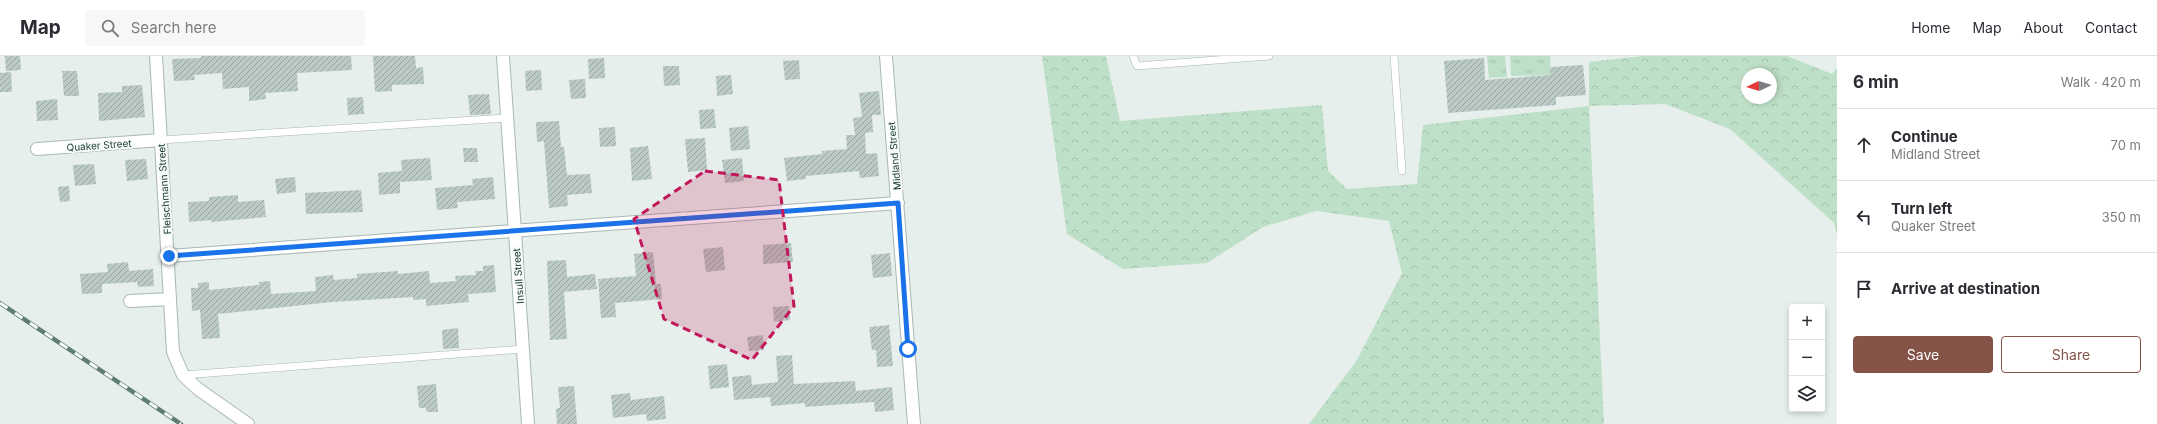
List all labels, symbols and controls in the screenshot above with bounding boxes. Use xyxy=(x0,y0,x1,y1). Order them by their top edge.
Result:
search box xyxy=(85,10,365,46)
text: Map xyxy=(20,16,61,39)
icon: search xyxy=(99,17,121,39)
text: Search here xyxy=(131,18,216,37)
text: Home xyxy=(1911,19,1950,36)
text: Map xyxy=(1972,19,2002,36)
text: About xyxy=(2024,19,2063,36)
text: Contact xyxy=(2085,19,2137,36)
north arrow xyxy=(1741,68,1777,104)
text: 6 min xyxy=(1853,72,1899,92)
text: Walk · 420 m xyxy=(2061,74,2141,90)
street label: Midland Street xyxy=(885,121,903,191)
text: Continue xyxy=(1891,127,1958,146)
icon: ahead xyxy=(1853,134,1875,156)
street label: Quaker Street xyxy=(66,137,133,153)
text: 70 m xyxy=(2111,137,2141,153)
street label: Fleischmann Street xyxy=(155,143,173,235)
text: Midland Street xyxy=(1891,146,1980,162)
text: Turn left xyxy=(1891,199,1952,218)
icon: left xyxy=(1853,206,1875,228)
text: 350 m xyxy=(2102,209,2141,225)
text: Quaker Street xyxy=(1891,218,1976,234)
route end xyxy=(160,247,178,265)
street label: Insull Street xyxy=(510,247,526,304)
icon: arrive xyxy=(1853,278,1875,300)
text: Arrive at destination xyxy=(1891,279,2040,298)
map controls xyxy=(1789,304,1825,412)
button: + xyxy=(1789,304,1825,340)
button: Save xyxy=(1853,336,1993,373)
button: Share xyxy=(2001,336,2141,373)
route start xyxy=(899,340,917,358)
button: − xyxy=(1789,340,1825,376)
button: layers xyxy=(1789,376,1825,412)

